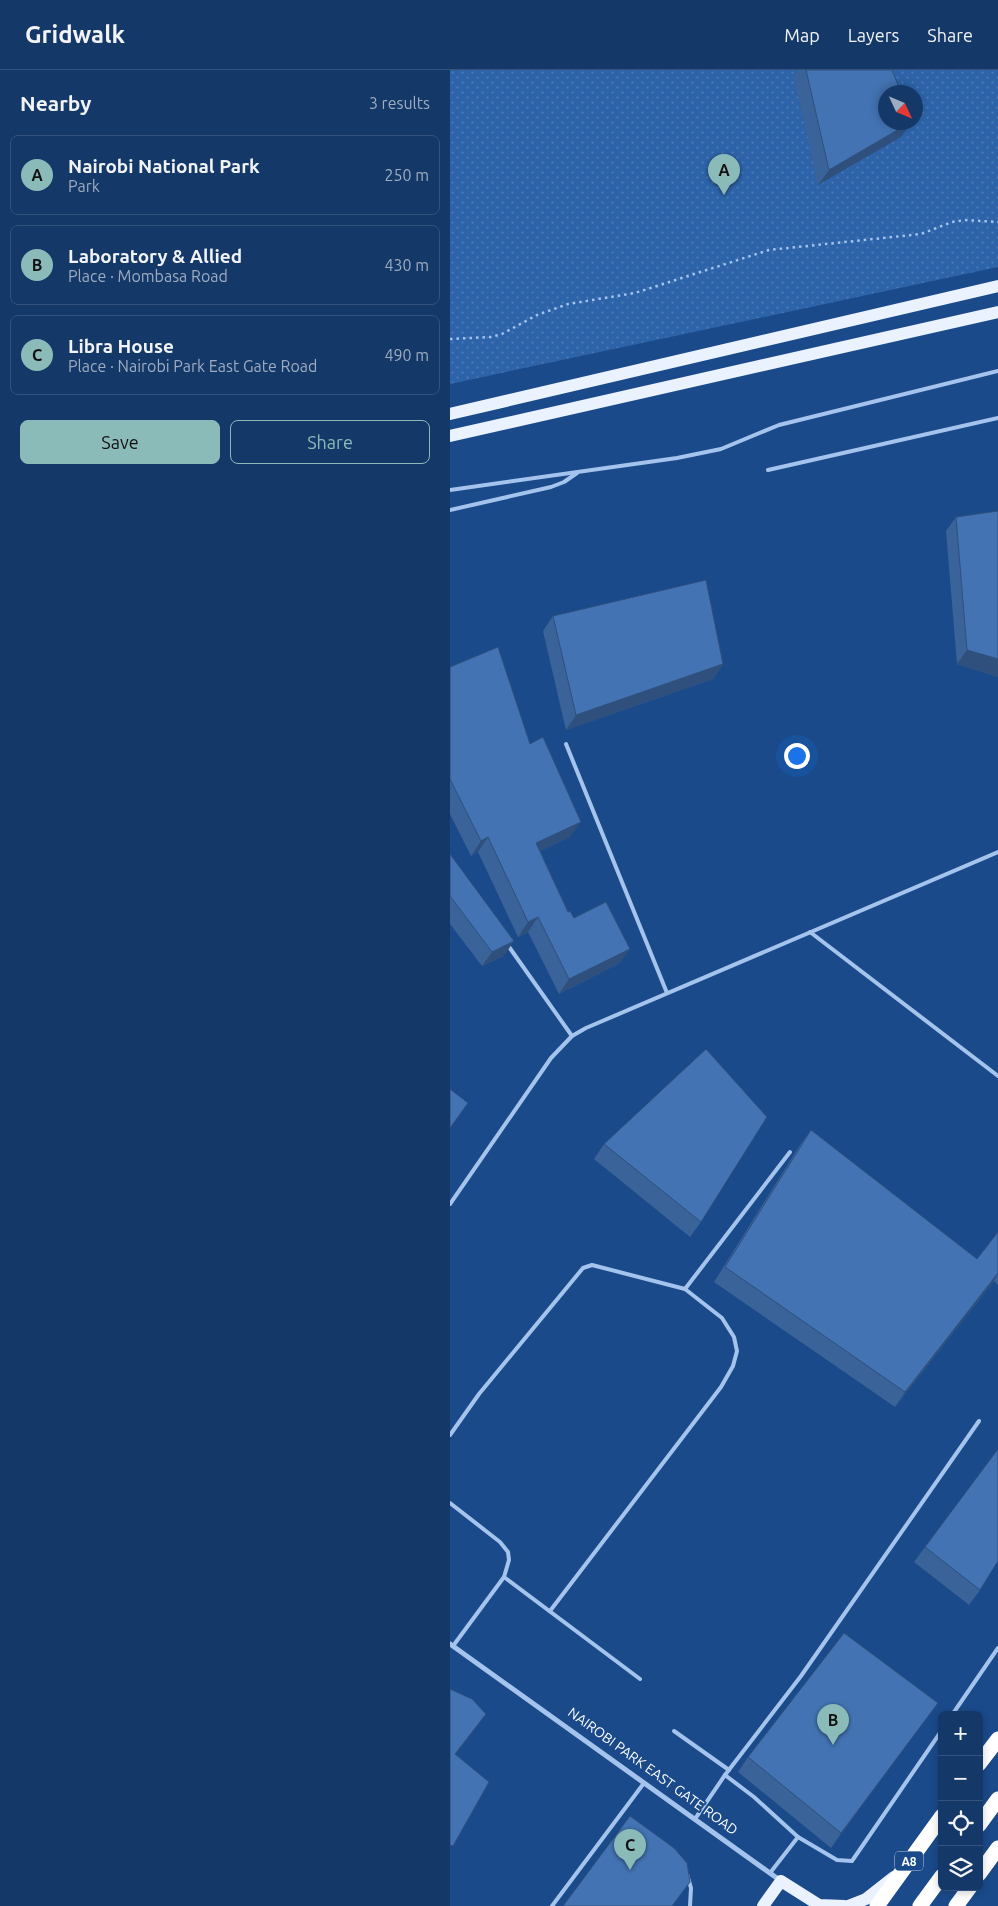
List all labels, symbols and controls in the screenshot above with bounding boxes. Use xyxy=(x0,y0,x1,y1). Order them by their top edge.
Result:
text: Gridwalk xyxy=(25,21,125,48)
text: Map xyxy=(784,25,820,45)
text: Layers xyxy=(848,25,899,45)
text: Share xyxy=(927,25,973,45)
north arrow xyxy=(878,85,923,130)
text: Nearby xyxy=(20,91,91,115)
text: 3 results xyxy=(369,94,430,112)
pin: A xyxy=(708,154,740,195)
text: Nairobi National Park xyxy=(68,155,260,177)
text: A xyxy=(31,166,43,184)
text: 250 m xyxy=(384,166,429,184)
text: Park xyxy=(68,177,100,195)
text: Laboratory & Allied xyxy=(68,245,242,267)
text: B xyxy=(32,256,42,274)
text: 430 m xyxy=(384,256,429,274)
text: Place · Mombasa Road xyxy=(68,267,228,285)
text: Libra House xyxy=(68,335,174,357)
text: C xyxy=(32,346,42,364)
text: 490 m xyxy=(384,346,429,364)
text: Place · Nairobi Park East Gate Road xyxy=(68,357,317,375)
button: Save xyxy=(20,420,220,464)
button: Share xyxy=(230,420,430,464)
your location xyxy=(784,743,810,769)
street label: NAIROBI PARK EAST GATE ROAD xyxy=(565,1704,741,1838)
pin: B xyxy=(817,1704,849,1745)
map controls xyxy=(938,1711,983,1891)
button: + xyxy=(938,1711,983,1756)
button: − xyxy=(938,1756,983,1801)
button: locate xyxy=(938,1801,983,1846)
pin: C xyxy=(614,1829,646,1870)
button: layers xyxy=(938,1846,983,1891)
road number: A8 xyxy=(895,1852,923,1870)

